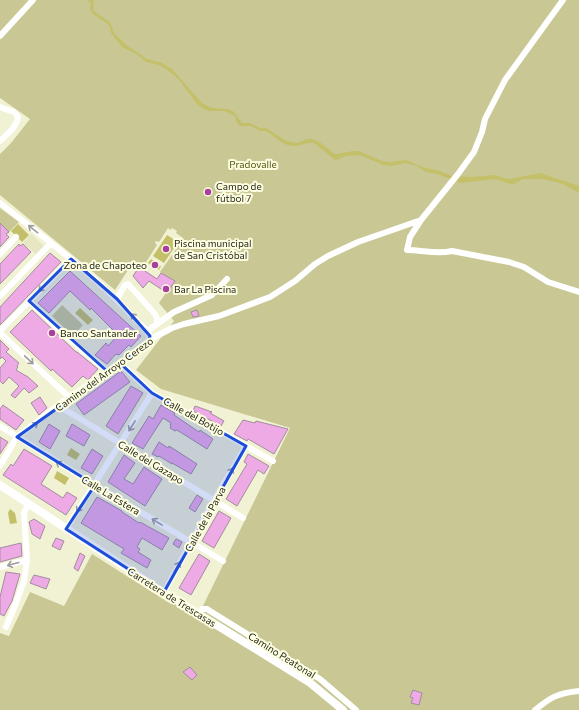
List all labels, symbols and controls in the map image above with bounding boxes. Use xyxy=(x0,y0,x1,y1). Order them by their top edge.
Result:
park label: Pradovalle xyxy=(229,158,277,170)
place label: Campo de fútbol 7 xyxy=(216,180,262,204)
marker: Campo de fútbol 7 xyxy=(203,187,213,197)
one-way arrow xyxy=(28,225,39,234)
place label: Piscina municipal de San Cristóbal xyxy=(174,237,252,261)
marker: Piscina municipal de San Cristóbal xyxy=(161,244,171,254)
place label: Zona de Chapoteo xyxy=(64,259,147,271)
marker: Zona de Chapoteo xyxy=(150,260,160,270)
one-way arrow xyxy=(38,282,48,292)
place label: Bar La Piscina xyxy=(174,283,236,295)
marker: Bar La Piscina xyxy=(161,284,171,294)
one-way arrow xyxy=(130,313,140,323)
place label: Banco Santander xyxy=(60,327,137,339)
marker: Banco Santander xyxy=(47,328,57,338)
street label: Camino del Arroyo Cerezo xyxy=(53,334,155,414)
one-way arrow xyxy=(23,355,34,364)
street label: Calle del Botijo xyxy=(162,394,226,438)
one-way arrow xyxy=(127,420,135,432)
one-way arrow xyxy=(27,421,38,430)
street label: Calle del Gazapo xyxy=(116,438,186,486)
one-way arrow xyxy=(55,460,67,468)
one-way arrow xyxy=(227,467,235,479)
street label: Calle La Estera xyxy=(80,473,142,517)
street label: Calle de la Parva xyxy=(182,484,228,554)
one-way arrow xyxy=(76,501,84,513)
one-way arrow xyxy=(151,518,163,526)
one-way arrow xyxy=(7,561,20,568)
one-way arrow xyxy=(174,561,182,573)
street label: Carretera de Trescasas xyxy=(126,565,219,629)
street label: Camino Peatonal xyxy=(246,629,318,681)

